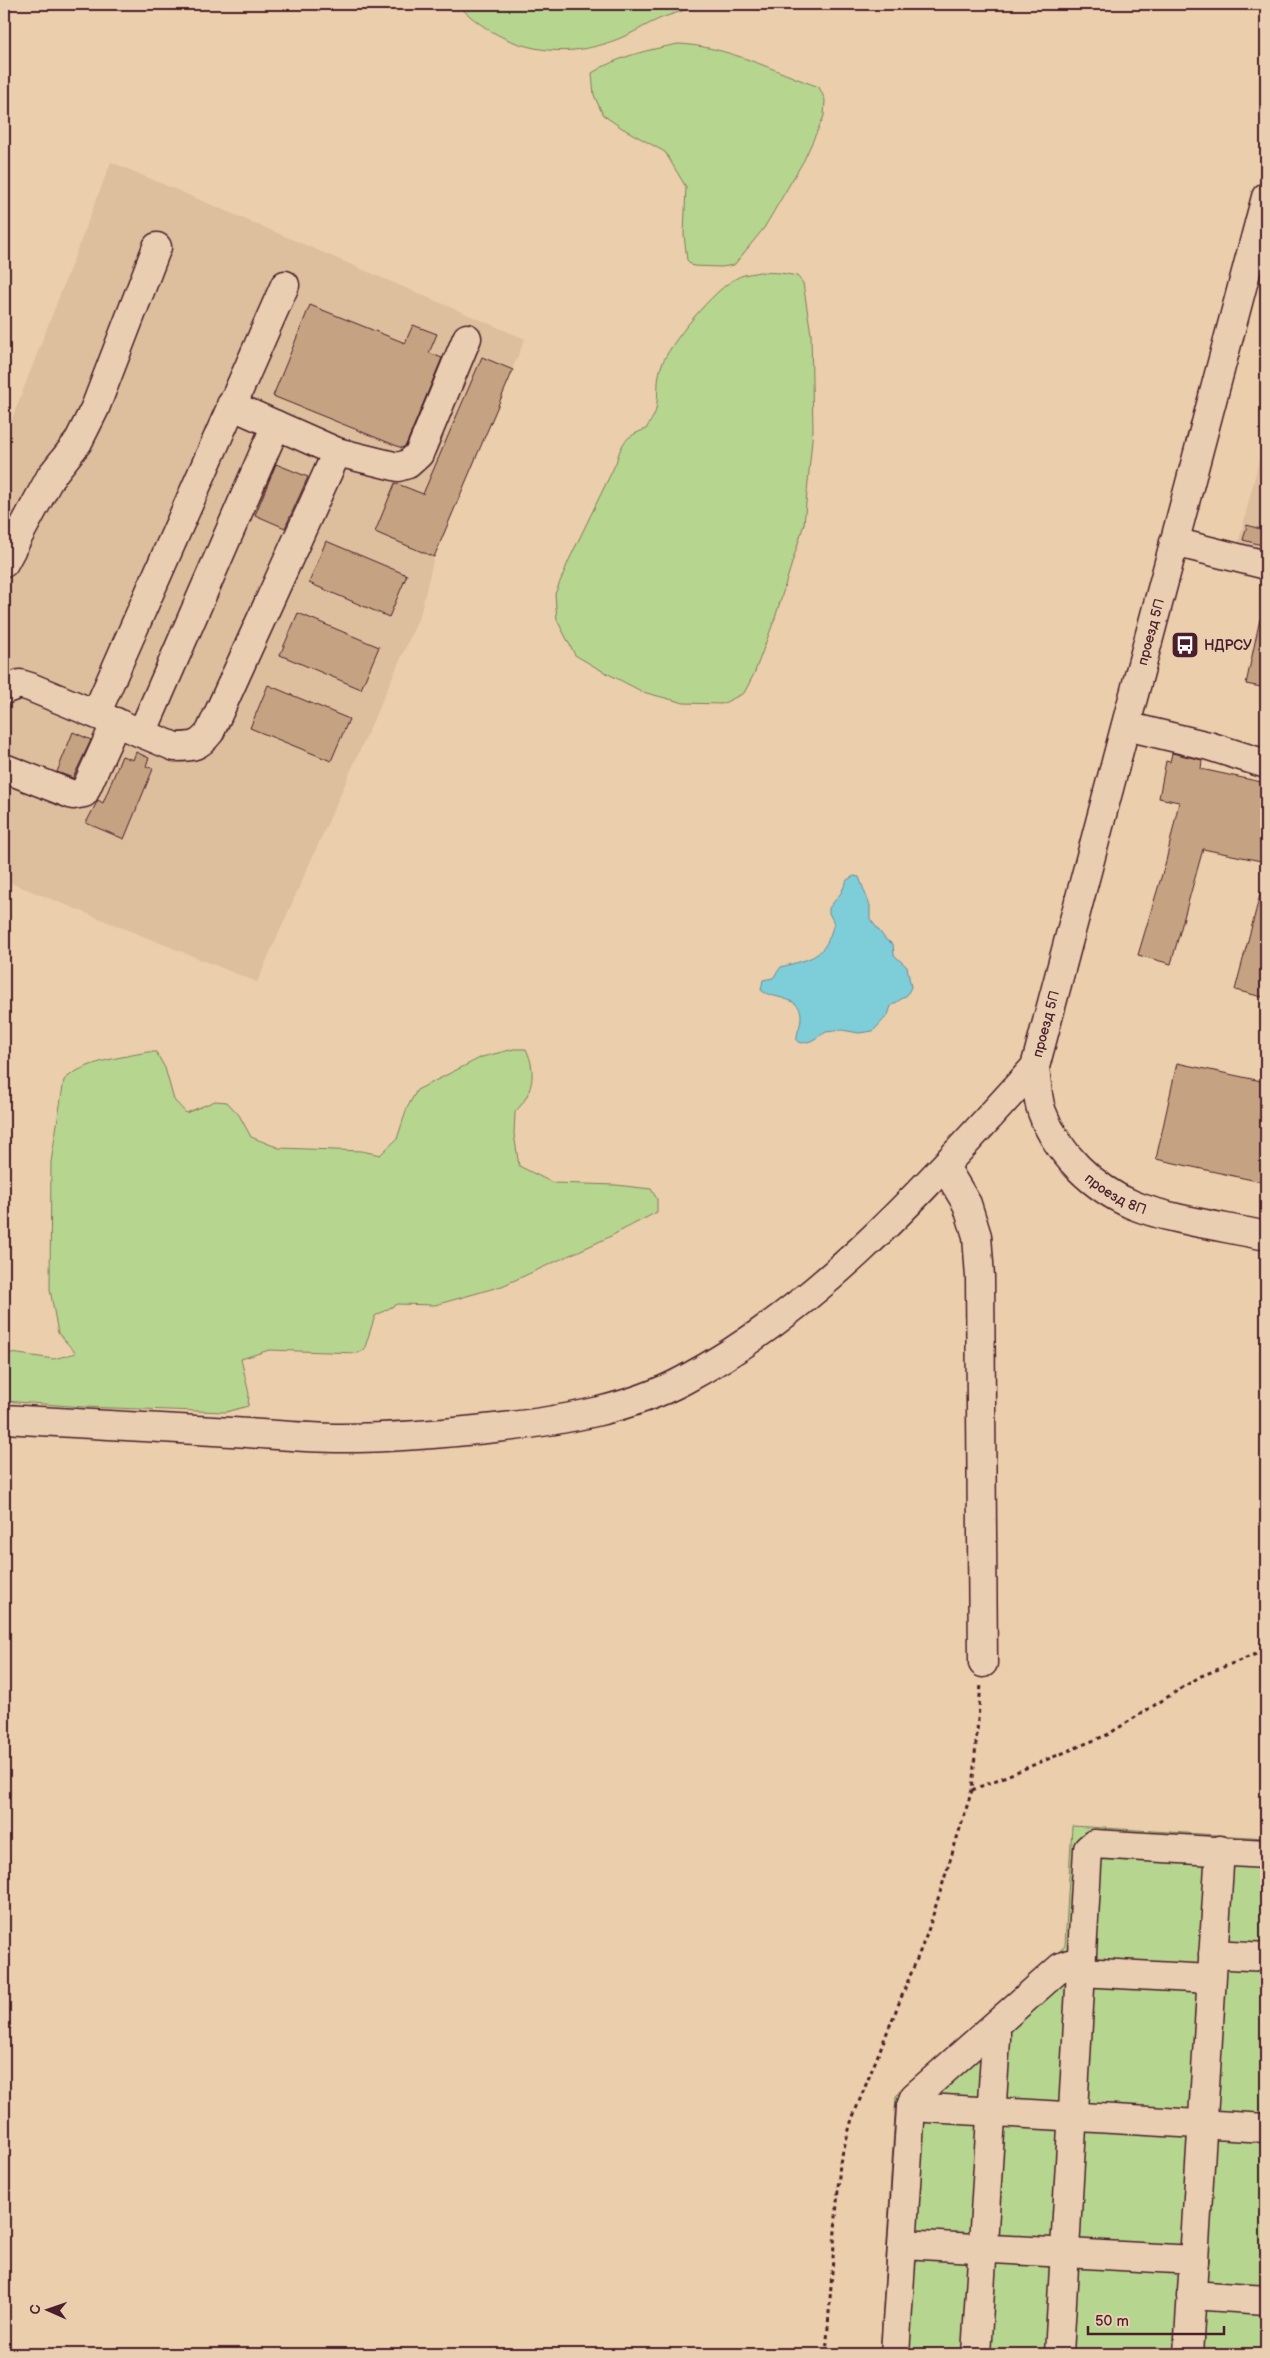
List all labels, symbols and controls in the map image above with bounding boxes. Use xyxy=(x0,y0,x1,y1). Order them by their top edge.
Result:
street label: проезд 5П xyxy=(1134,597,1168,667)
bus stop icon: НДРСУ xyxy=(1170,630,1200,660)
place label: НДРСУ xyxy=(1204,637,1252,654)
street label: проезд 5П xyxy=(1029,989,1063,1059)
street label: проезд 8П xyxy=(1081,1169,1149,1218)
north arrow xyxy=(22,2286,72,2336)
scale bar xyxy=(1088,2303,1224,2335)
text: С xyxy=(27,2304,44,2315)
text: 50 m xyxy=(1095,2312,1129,2331)

